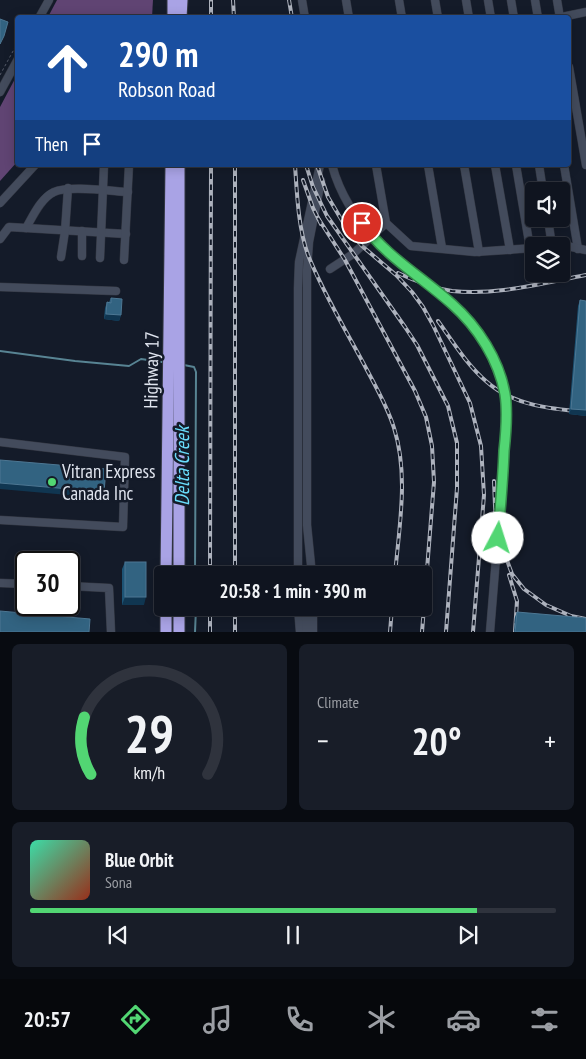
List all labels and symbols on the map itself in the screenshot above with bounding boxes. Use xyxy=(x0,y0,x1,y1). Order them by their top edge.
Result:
pin xyxy=(341,202,383,244)
street label: Highway 17 xyxy=(138,331,164,409)
water label: Delta Creek xyxy=(169,424,195,506)
place label: Vitran Express Canada Inc xyxy=(61,459,155,505)
marker: Vitran Express Canada Inc xyxy=(46,476,58,488)
position arrow xyxy=(471,511,523,563)
speed limit sign: 30 xyxy=(15,551,80,616)

